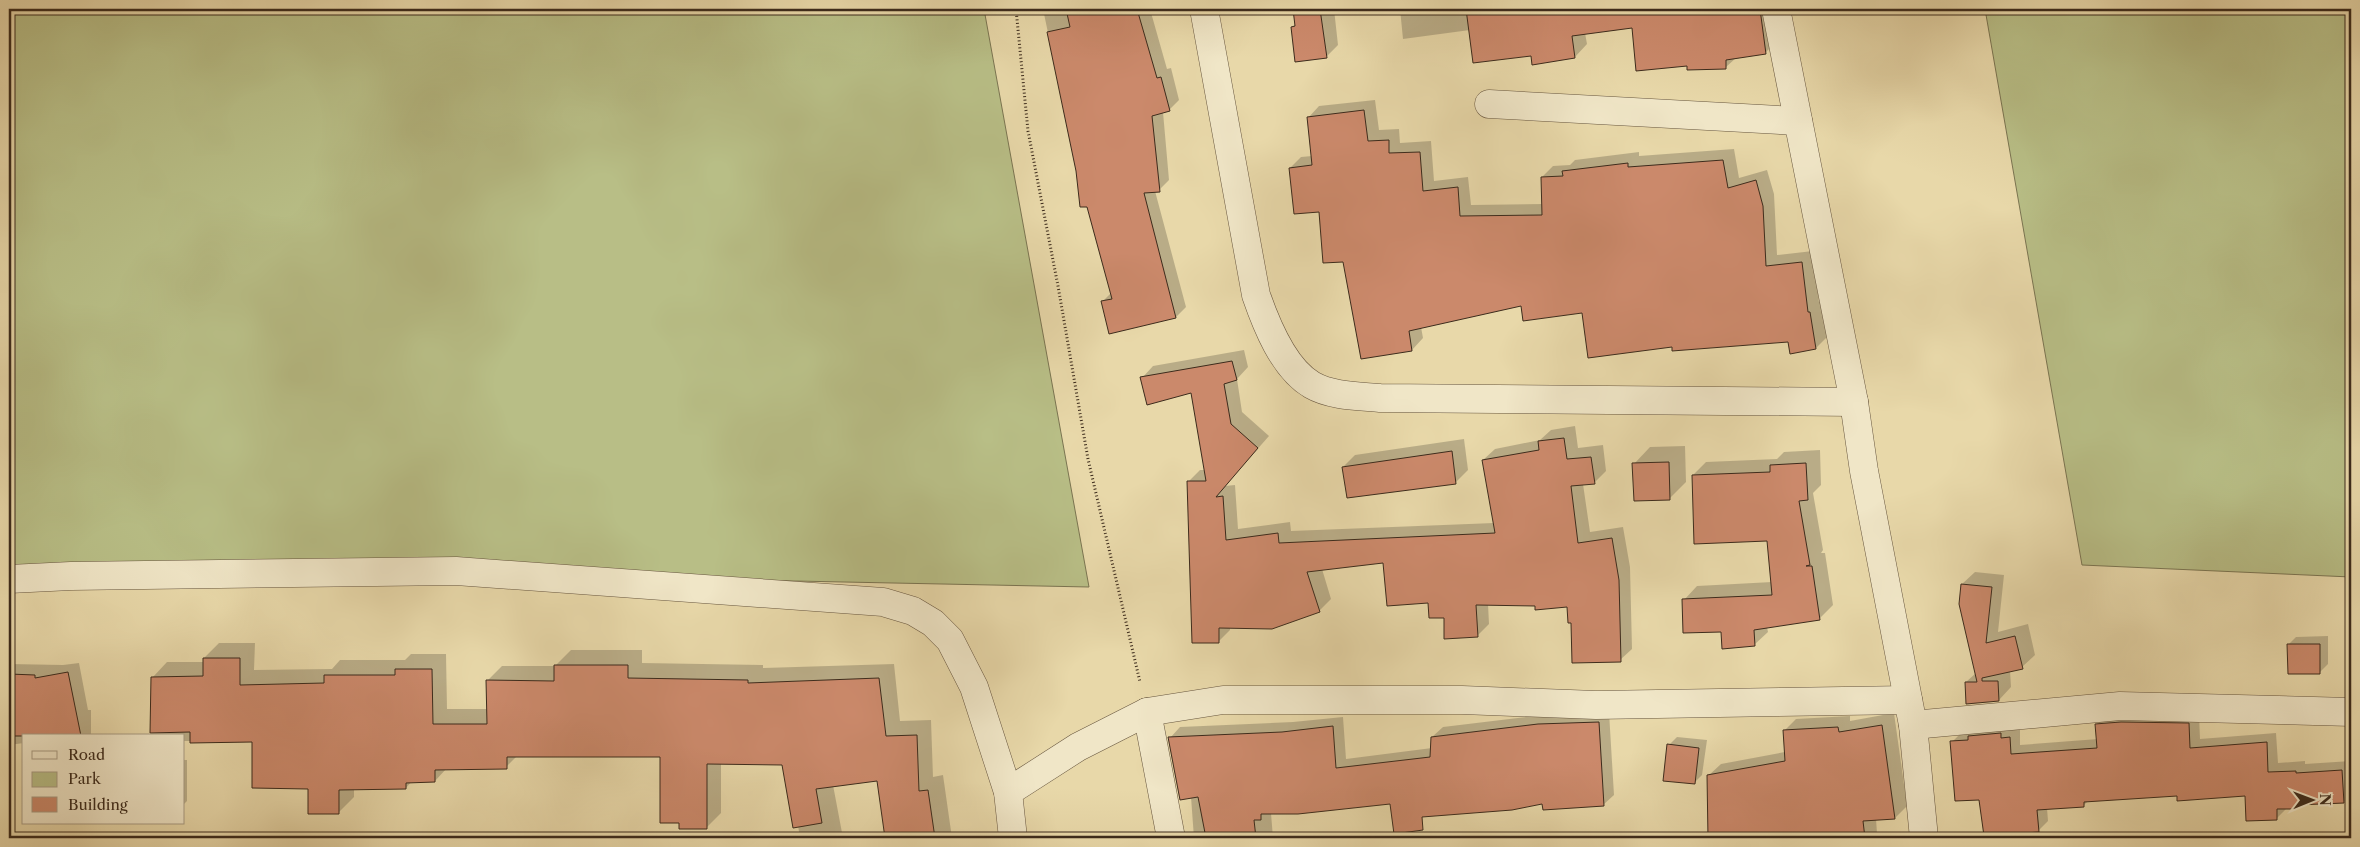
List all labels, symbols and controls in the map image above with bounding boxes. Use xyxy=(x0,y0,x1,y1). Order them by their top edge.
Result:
legend xyxy=(22,734,185,824)
text: Road xyxy=(68,745,105,764)
text: Park xyxy=(68,769,102,788)
north arrow xyxy=(2288,774,2338,824)
text: N xyxy=(2316,794,2334,806)
text: Building xyxy=(68,795,128,814)

